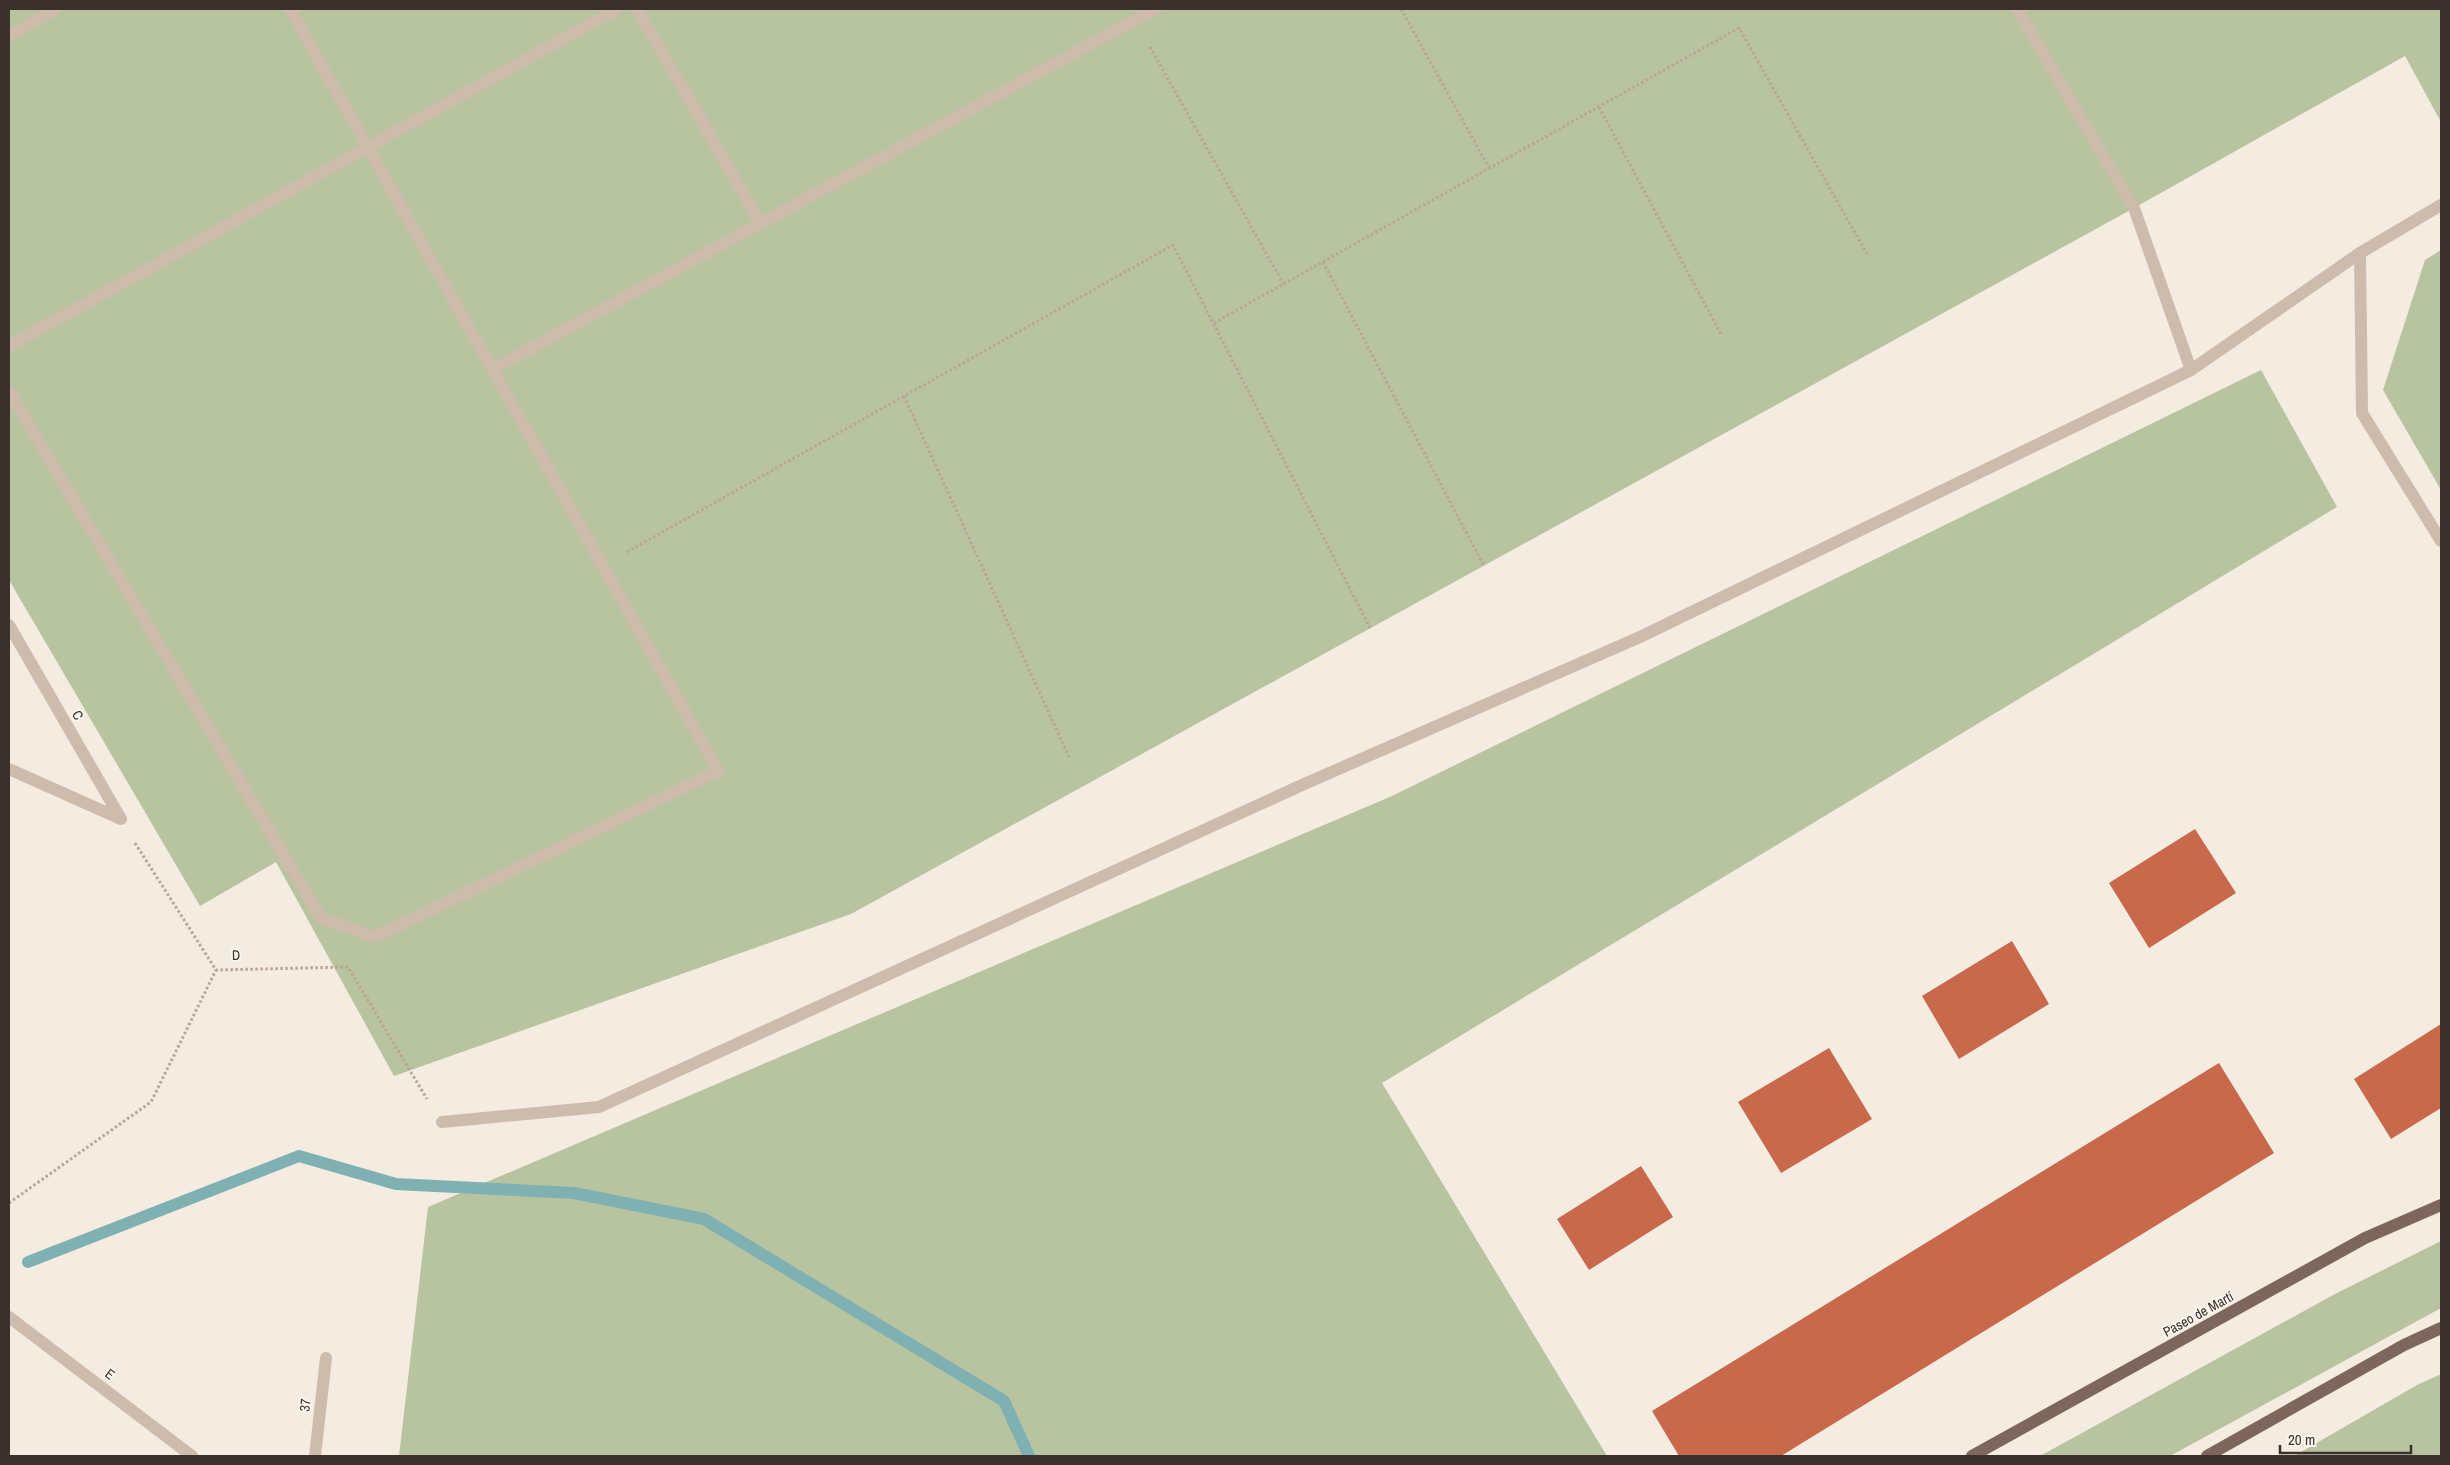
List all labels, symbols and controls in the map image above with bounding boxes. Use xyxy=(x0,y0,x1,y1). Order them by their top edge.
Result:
street label: C xyxy=(68,707,88,723)
street label: D xyxy=(232,946,240,964)
street label: Paseo de Martí xyxy=(2160,1287,2237,1341)
street label: E xyxy=(102,1365,118,1383)
street label: 37 xyxy=(295,1398,315,1412)
scale bar xyxy=(2280,1422,2411,1454)
text: 20 m xyxy=(2288,1429,2315,1450)

